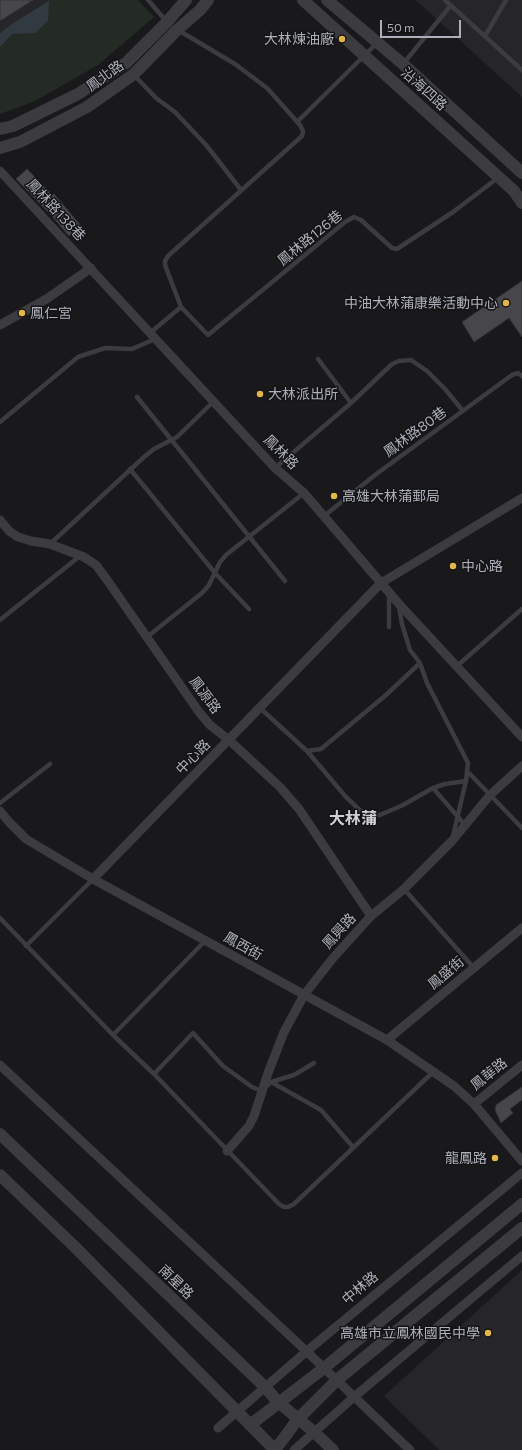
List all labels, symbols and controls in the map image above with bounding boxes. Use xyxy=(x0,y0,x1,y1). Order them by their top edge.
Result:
scale bar xyxy=(382,12,463,38)
text: 50 m xyxy=(387,20,415,34)
place label: 大林煉油廠 xyxy=(264,31,334,47)
marker: 大林煉油廠 xyxy=(337,34,347,44)
street label: 鳳北路 xyxy=(83,57,127,95)
street label: 沿海四路 xyxy=(398,64,450,114)
street label: 鳳林路138巷 xyxy=(23,176,89,244)
street label: 鳳林路126巷 xyxy=(274,207,346,269)
place label: 中油大林蒲康樂活動中心 xyxy=(344,295,498,311)
marker: 中油大林蒲康樂活動中心 xyxy=(501,298,511,308)
place label: 鳳仁宮 xyxy=(30,305,72,321)
marker: 鳳仁宮 xyxy=(17,308,27,318)
place label: 大林派出所 xyxy=(268,386,338,402)
marker: 大林派出所 xyxy=(255,389,265,399)
street label: 鳳林路80巷 xyxy=(380,404,450,460)
street label: 鳳林路 xyxy=(260,431,302,473)
place label: 高雄大林蒲郵局 xyxy=(342,488,440,504)
marker: 高雄大林蒲郵局 xyxy=(329,491,339,501)
place label: 中心路 xyxy=(461,558,503,574)
marker: 中心路 xyxy=(448,561,458,571)
street label: 鳳源路 xyxy=(186,673,224,717)
street label: 中心路 xyxy=(172,736,214,778)
district label: 大林蒲 xyxy=(329,809,377,829)
street label: 鳳興路 xyxy=(319,910,359,952)
street label: 鳳西街 xyxy=(221,928,265,964)
street label: 鳳盛街 xyxy=(425,953,467,993)
street label: 鳳華路 xyxy=(467,1054,511,1094)
place label: 龍鳳路 xyxy=(445,1150,487,1166)
marker: 龍鳳路 xyxy=(490,1153,500,1163)
street label: 南星路 xyxy=(155,1261,197,1303)
street label: 中林路 xyxy=(339,1268,381,1308)
place label: 高雄市立鳳林國民中學 xyxy=(340,1325,480,1341)
marker: 高雄市立鳳林國民中學 xyxy=(483,1328,493,1338)

